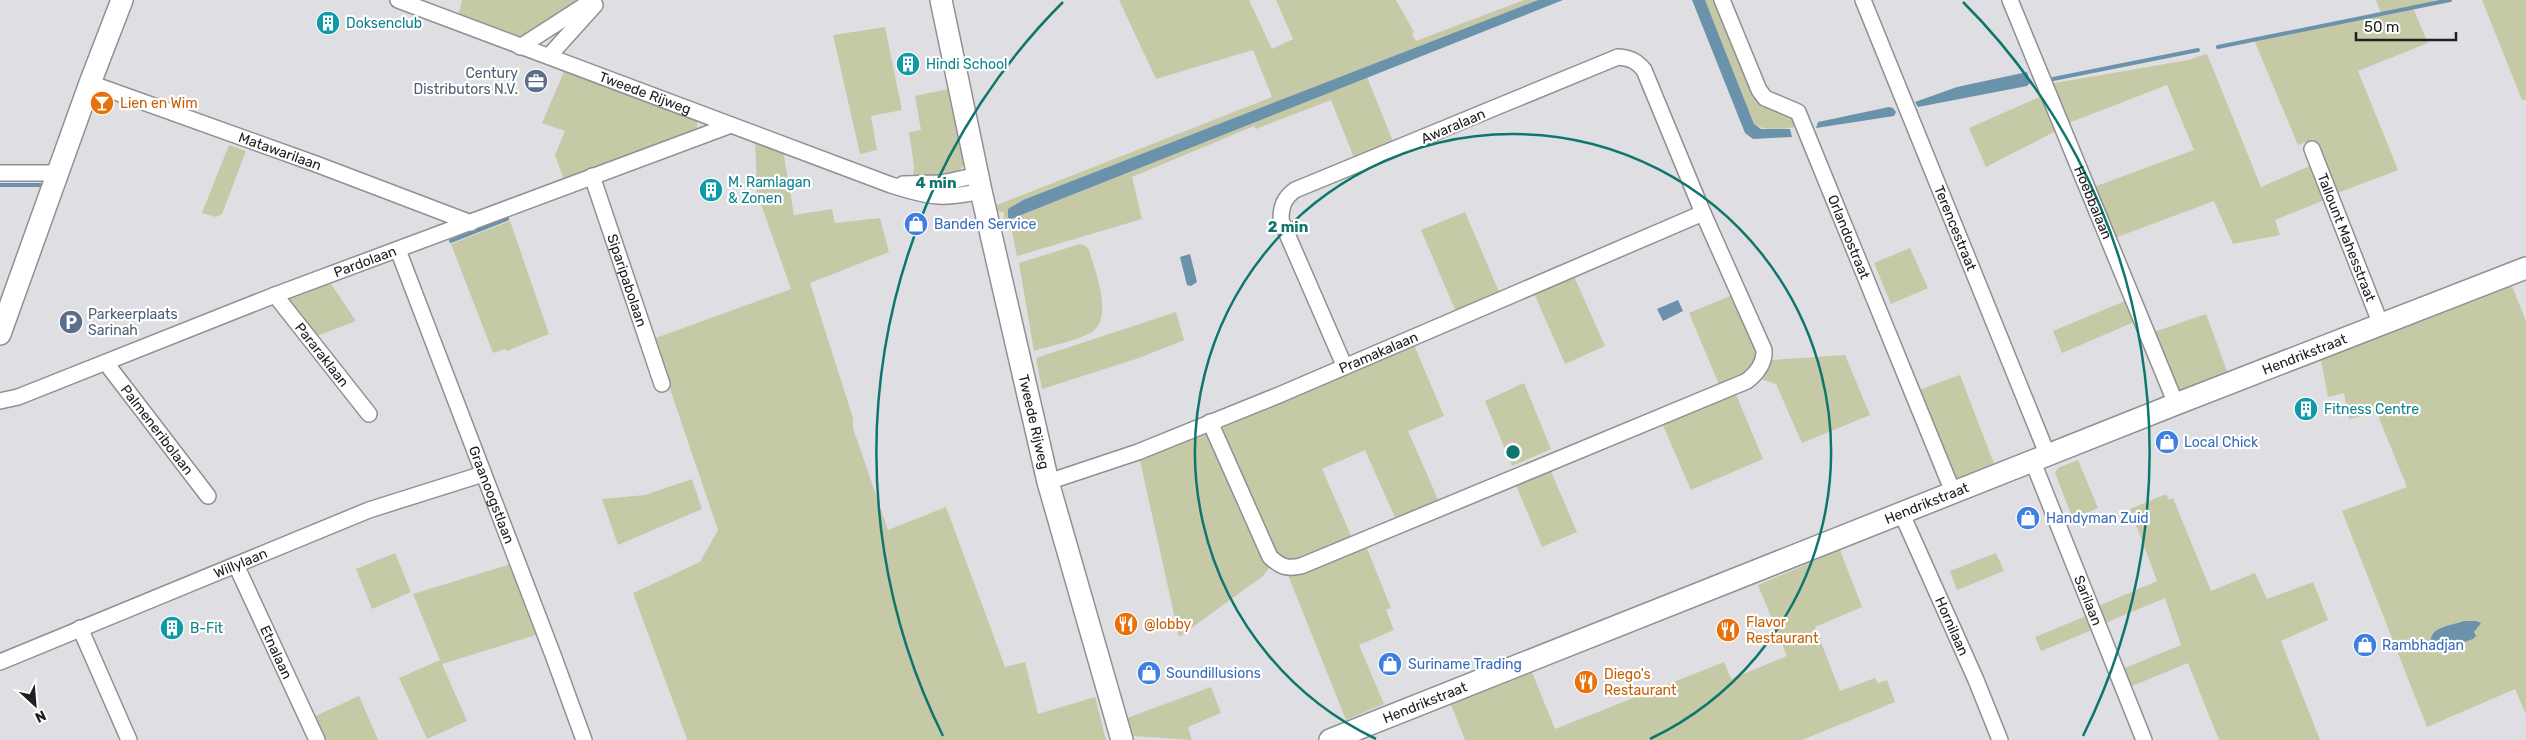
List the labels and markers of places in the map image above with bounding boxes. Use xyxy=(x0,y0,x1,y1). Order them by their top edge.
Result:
building icon: Doksenclub xyxy=(315,10,341,36)
place label: Doksenclub xyxy=(346,15,422,32)
building icon: Hindi School xyxy=(895,51,921,77)
place label: Hindi School xyxy=(926,56,1007,73)
place label: Century Distributors N.V. xyxy=(414,65,518,98)
office icon: Century Distributors N.V. xyxy=(523,68,549,94)
bar icon: Lien en Wim xyxy=(89,90,115,116)
place label: Lien en Wim xyxy=(120,95,198,112)
place label: M. Ramlagan & Zonen xyxy=(728,174,811,207)
building icon: M. Ramlagan & Zonen xyxy=(698,177,724,203)
shop icon: Banden Service xyxy=(903,211,929,237)
place label: Banden Service xyxy=(934,216,1036,233)
place label: Parkeerplaats Sarinah xyxy=(88,306,178,339)
parking icon: Parkeerplaats Sarinah xyxy=(58,309,84,335)
building icon: Fitness Centre xyxy=(2293,396,2319,422)
place label: Fitness Centre xyxy=(2324,401,2419,418)
shop icon: Local Chick xyxy=(2154,429,2180,455)
place label: Local Chick xyxy=(2184,434,2259,451)
centre of rings xyxy=(1504,443,1522,461)
shop icon: Handyman Zuid xyxy=(2015,505,2041,531)
place label: Handyman Zuid xyxy=(2046,510,2149,527)
restaurant icon: @lobby xyxy=(1113,611,1139,637)
place label: Flavor Restaurant xyxy=(1746,614,1819,647)
building icon: B-Fit xyxy=(159,615,185,641)
place label: @lobby xyxy=(1144,616,1191,633)
restaurant icon: Flavor Restaurant xyxy=(1715,617,1741,643)
place label: B-Fit xyxy=(190,620,224,637)
shop icon: Rambhadjan xyxy=(2352,632,2378,658)
place label: Rambhadjan xyxy=(2382,637,2464,654)
shop icon: Suriname Trading xyxy=(1377,651,1403,677)
place label: Suriname Trading xyxy=(1408,656,1522,673)
shop icon: Soundillusions xyxy=(1136,660,1162,686)
place label: Soundillusions xyxy=(1166,665,1261,682)
place label: Diego's Restaurant xyxy=(1604,666,1677,699)
restaurant icon: Diego's Restaurant xyxy=(1573,669,1599,695)

